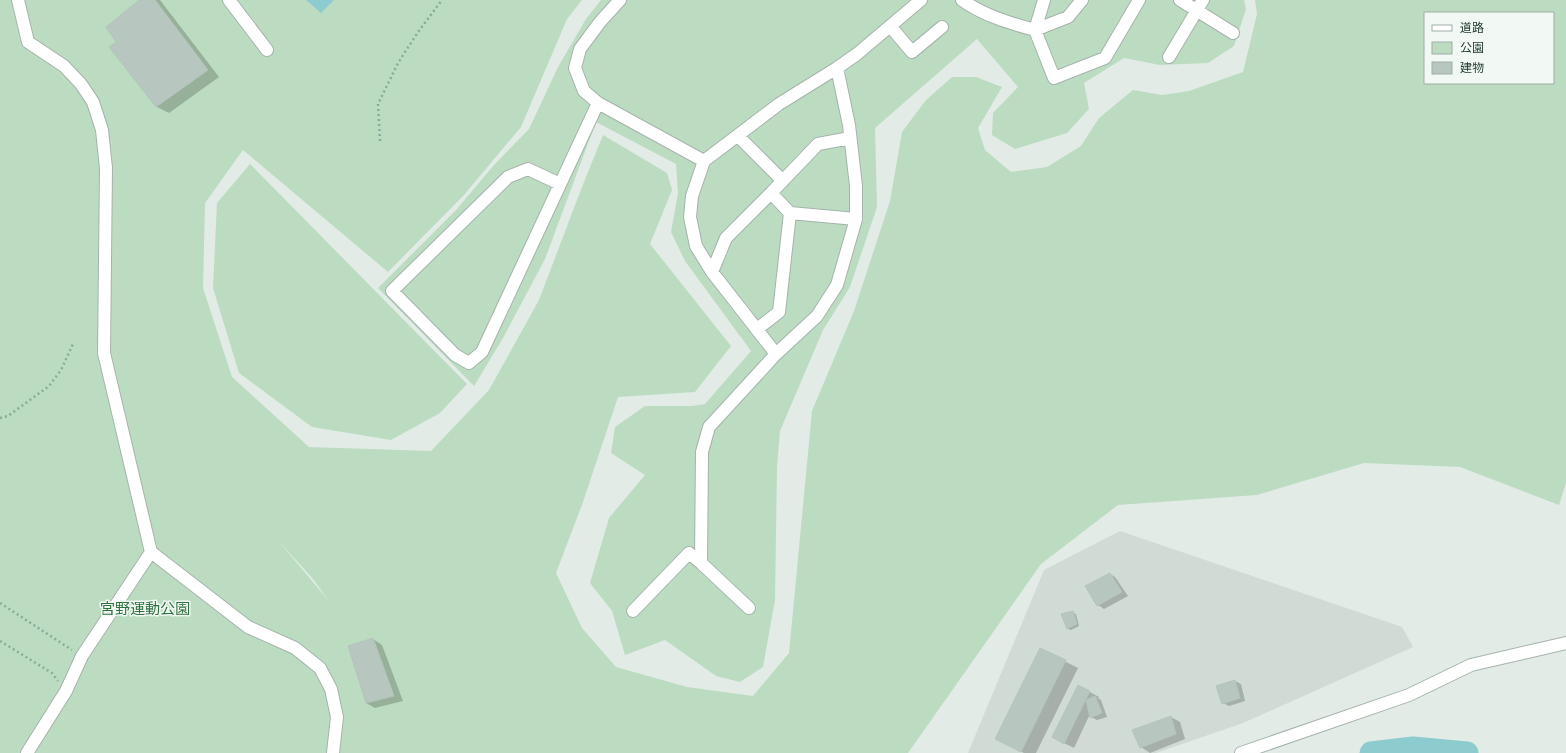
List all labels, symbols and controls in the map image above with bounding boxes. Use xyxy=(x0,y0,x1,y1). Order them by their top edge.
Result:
legend xyxy=(1424,12,1554,84)
text: 道路 xyxy=(1460,20,1484,34)
text: 公園 xyxy=(1460,40,1484,54)
text: 建物 xyxy=(1460,60,1484,74)
park label: 宮野運動公園 xyxy=(100,599,190,617)

